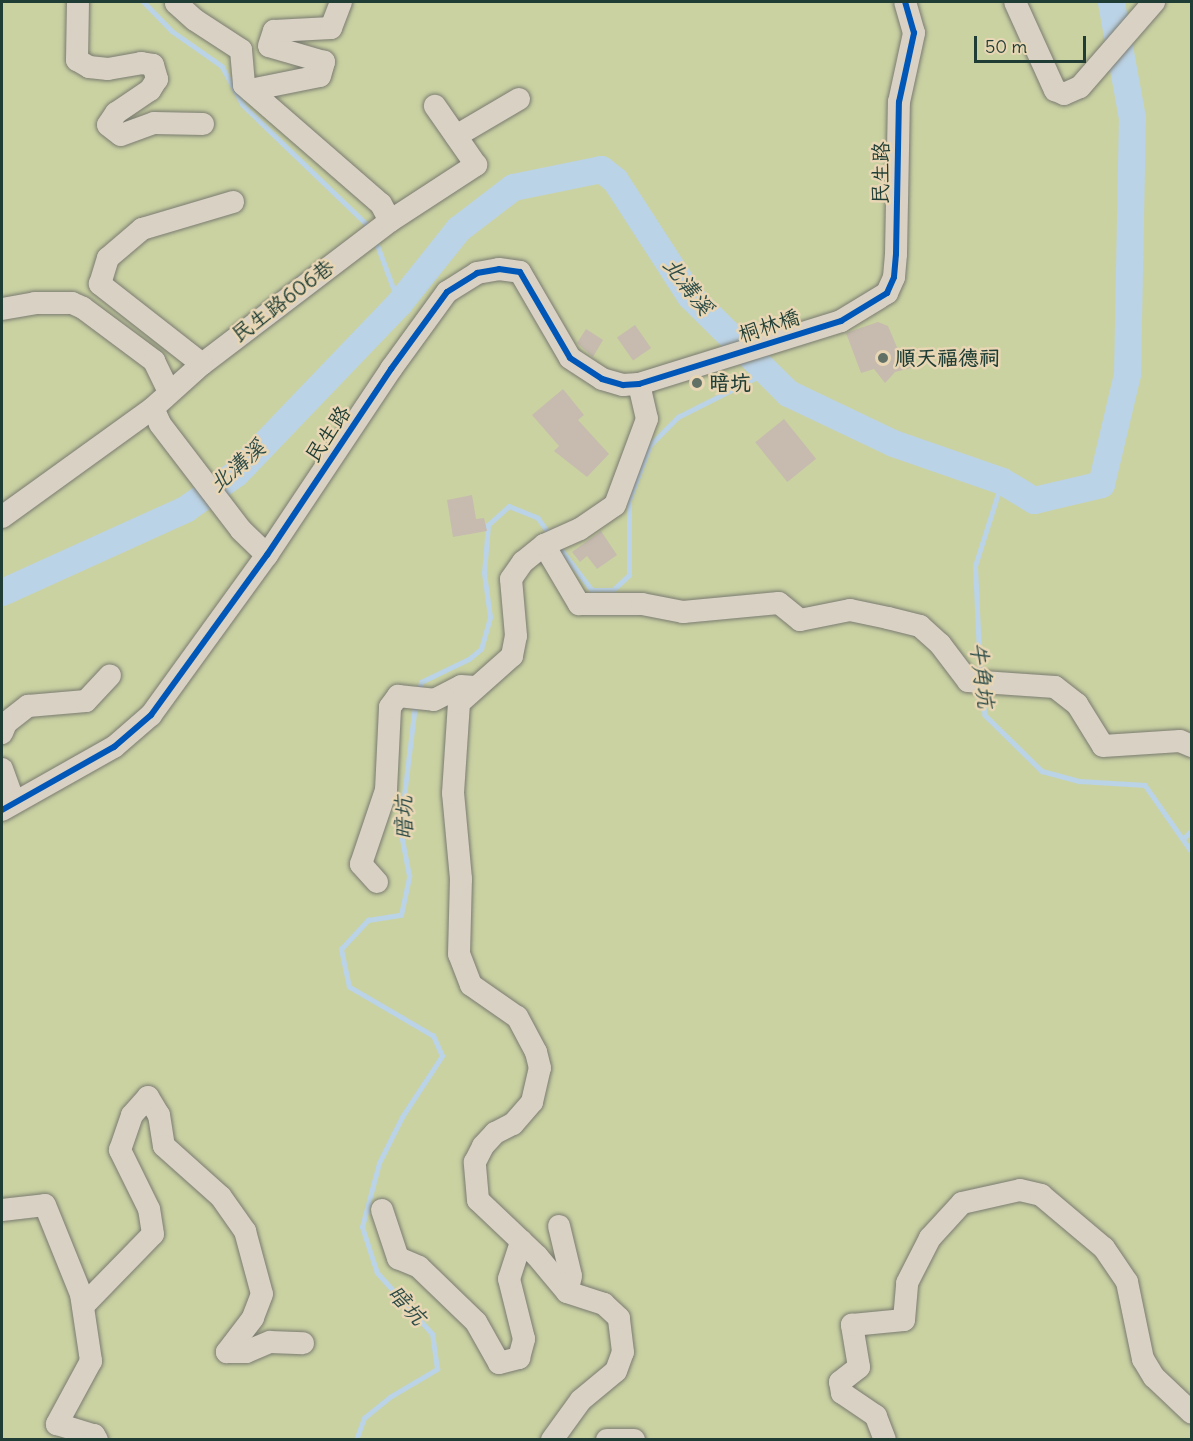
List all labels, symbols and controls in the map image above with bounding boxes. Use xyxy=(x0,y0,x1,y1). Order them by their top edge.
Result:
scale bar xyxy=(977,24,1090,62)
text: 50 m xyxy=(985,35,1027,58)
street label: 民生路 xyxy=(868,141,894,205)
water label: 北溝溪 xyxy=(657,252,719,320)
street label: 民生路606巷 xyxy=(227,254,339,348)
street label: 桐林橋 xyxy=(735,304,803,348)
place label: 順天福德祠 xyxy=(895,345,1000,371)
marker: 順天福德祠 xyxy=(876,351,890,365)
place label: 暗坑 xyxy=(709,370,751,396)
marker: 暗坑 xyxy=(690,376,704,390)
street label: 民生路 xyxy=(300,401,356,467)
water label: 北溝溪 xyxy=(203,434,271,498)
water label: 牛角坑 xyxy=(965,641,999,709)
water label: 暗坑 xyxy=(391,796,417,840)
water label: 暗坑 xyxy=(382,1280,432,1330)

